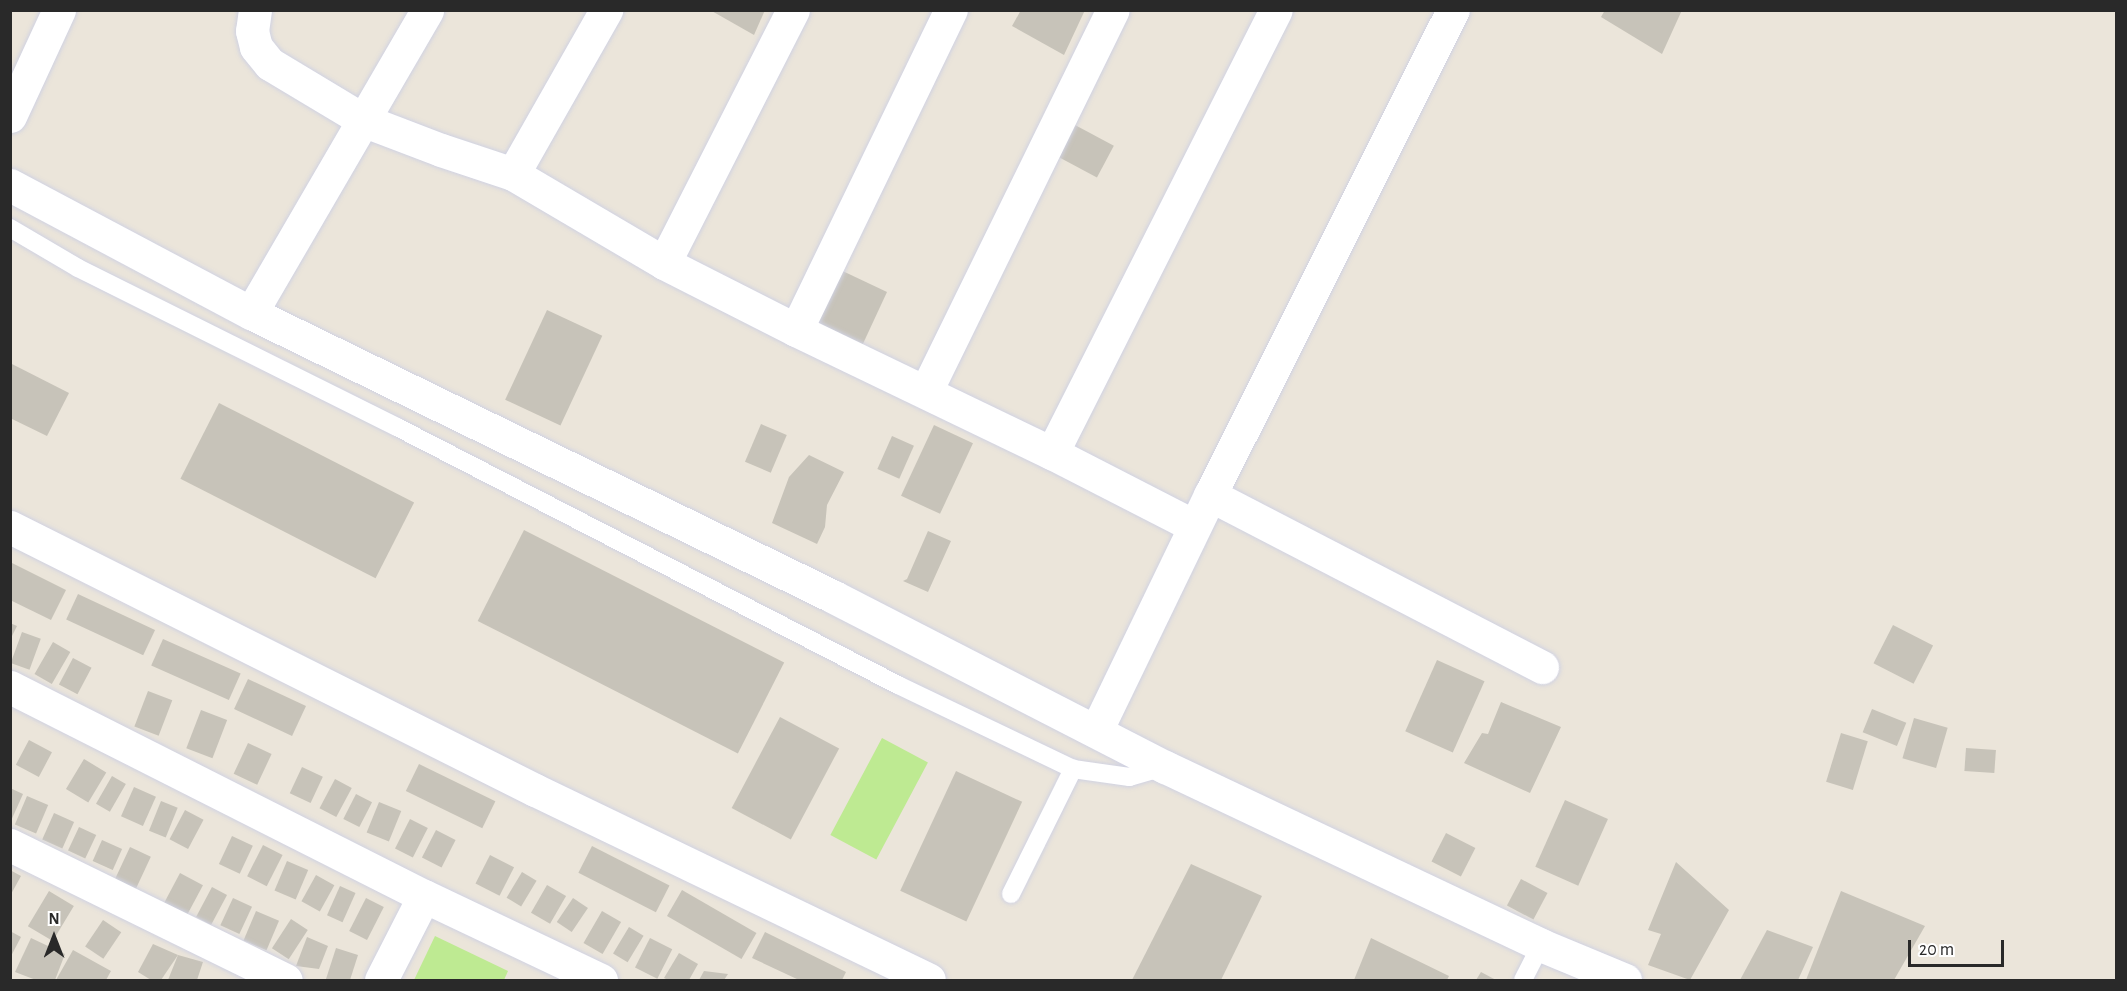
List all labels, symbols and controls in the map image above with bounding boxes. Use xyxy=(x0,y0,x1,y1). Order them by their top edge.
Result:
north arrow xyxy=(24,907,84,967)
text: N xyxy=(48,911,60,927)
scale bar xyxy=(1911,928,2007,966)
text: 20 m xyxy=(1919,941,1954,959)

